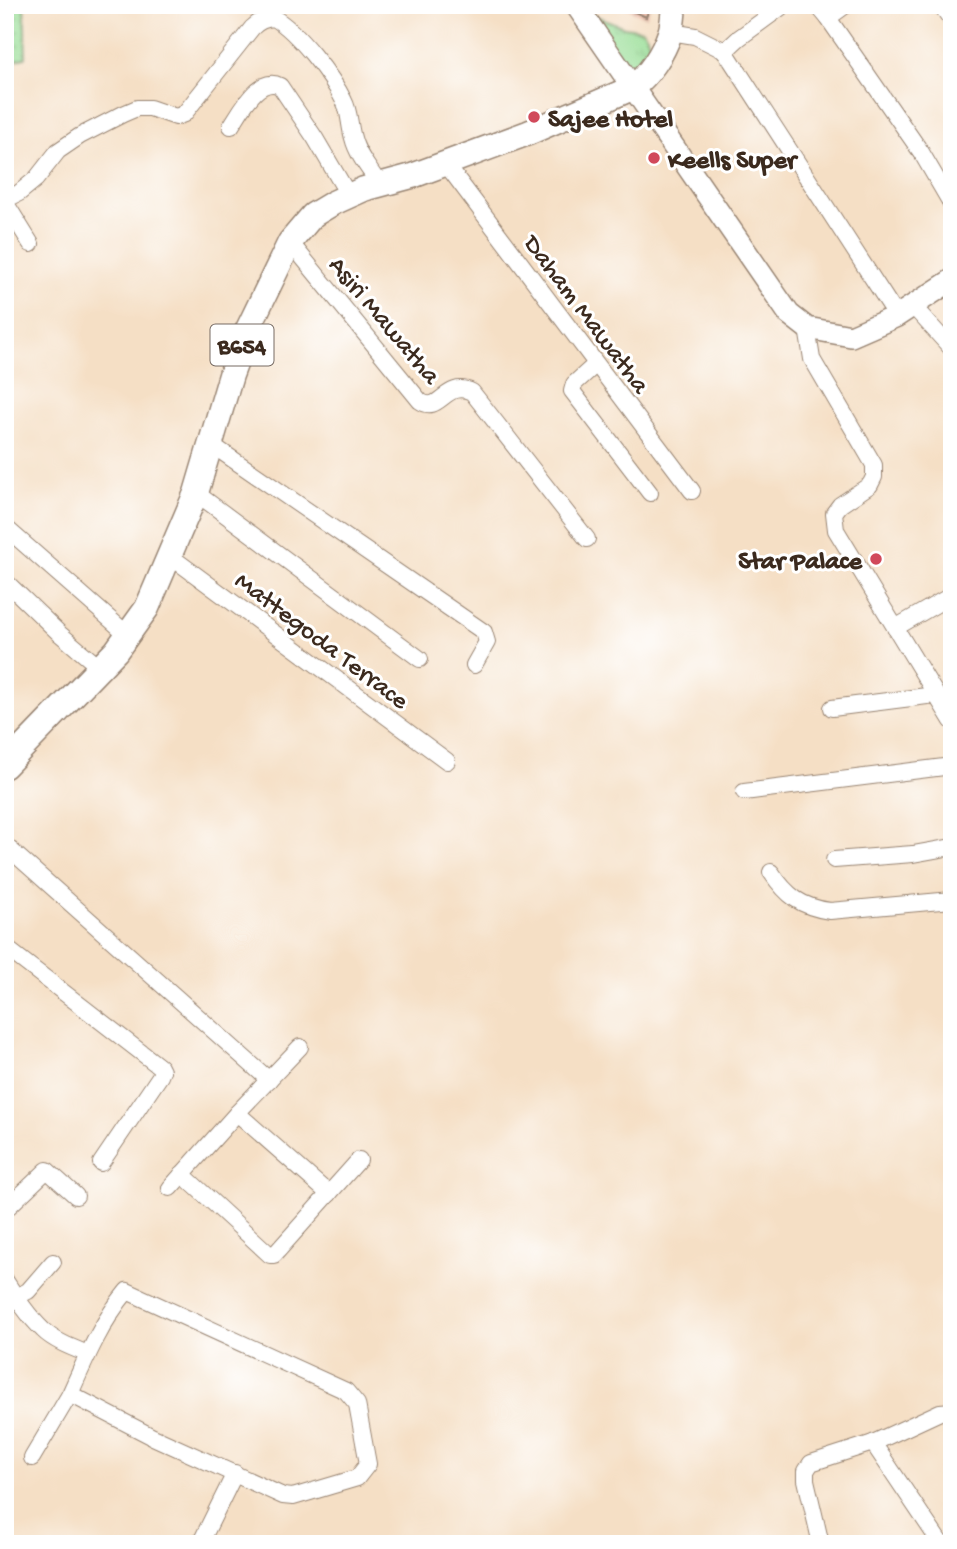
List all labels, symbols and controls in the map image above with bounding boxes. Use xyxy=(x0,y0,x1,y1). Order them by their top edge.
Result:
place label: Sajee Hotel xyxy=(548,106,673,137)
marker: Sajee Hotel xyxy=(526,109,542,125)
place label: Keells Super xyxy=(667,147,799,178)
marker: Keells Super xyxy=(646,150,662,166)
street label: Daham Mawatha xyxy=(514,229,655,402)
street label: Asiri Mawatha xyxy=(320,252,446,393)
road number: B654 xyxy=(210,324,274,366)
place label: Star Palace xyxy=(738,548,864,579)
marker: Star Palace xyxy=(868,551,884,567)
street label: Mattegoda Terrace xyxy=(227,567,414,718)

